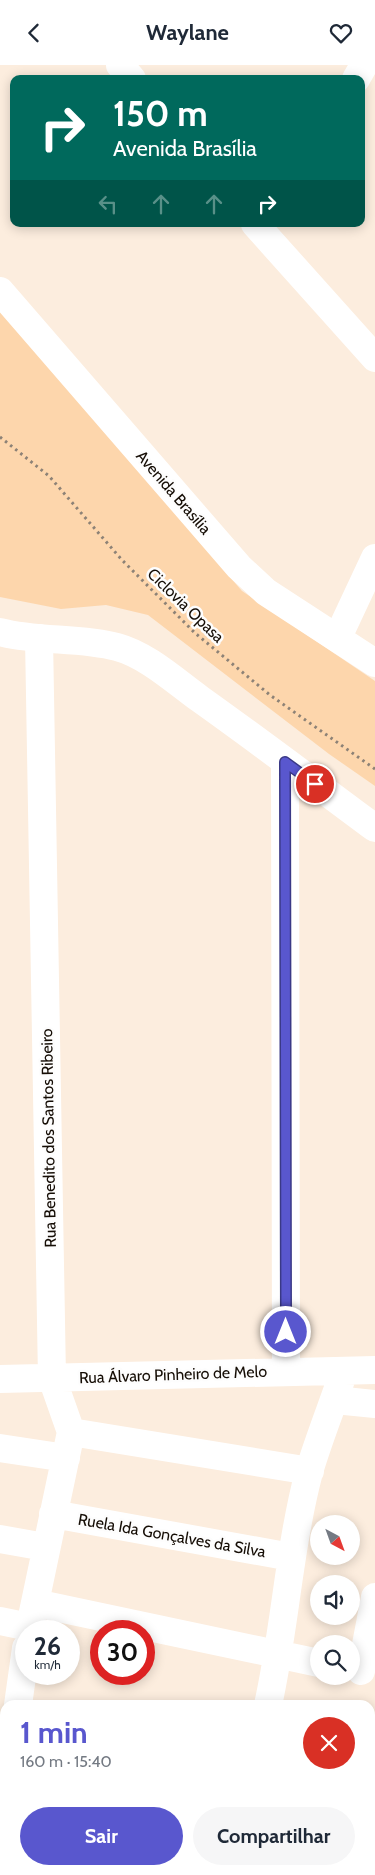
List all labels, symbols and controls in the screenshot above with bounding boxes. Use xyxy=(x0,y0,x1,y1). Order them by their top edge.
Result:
icon: back xyxy=(20,19,48,47)
text: Waylane xyxy=(146,19,229,46)
icon: heart xyxy=(327,19,355,47)
text: 150 m xyxy=(113,92,208,135)
icon: right xyxy=(30,95,95,160)
text: Avenida Brasília xyxy=(113,135,257,162)
icon: left xyxy=(94,190,122,218)
icon: ahead xyxy=(147,190,175,218)
icon: ahead xyxy=(200,190,228,218)
icon: right xyxy=(253,190,281,218)
street label: Avenida Brasília xyxy=(132,447,215,538)
street label: Ciclovia Opasa xyxy=(143,564,228,647)
pin xyxy=(294,763,336,805)
icon: arrive xyxy=(301,770,329,798)
street label: Rua Benedito dos Santos Ribeiro xyxy=(37,1028,60,1248)
position arrow xyxy=(259,1305,311,1357)
street label: Rua Álvaro Pinheiro de Melo xyxy=(79,1362,268,1387)
street label: Ruela Ida Gonçalves da Silva xyxy=(77,1510,268,1561)
north arrow xyxy=(310,1515,360,1565)
map controls xyxy=(310,1515,360,1685)
button: sound xyxy=(310,1575,360,1625)
speed limit sign: 30 xyxy=(90,1620,155,1685)
text: 26 xyxy=(34,1631,61,1661)
button: search xyxy=(310,1635,360,1685)
text: km/h xyxy=(34,1657,61,1672)
text: 1 min xyxy=(20,1714,88,1751)
button: close xyxy=(303,1717,355,1769)
text: 160 m · 15:40 xyxy=(20,1752,112,1771)
button: Sair xyxy=(20,1807,183,1865)
button: Compartilhar xyxy=(193,1807,355,1865)

